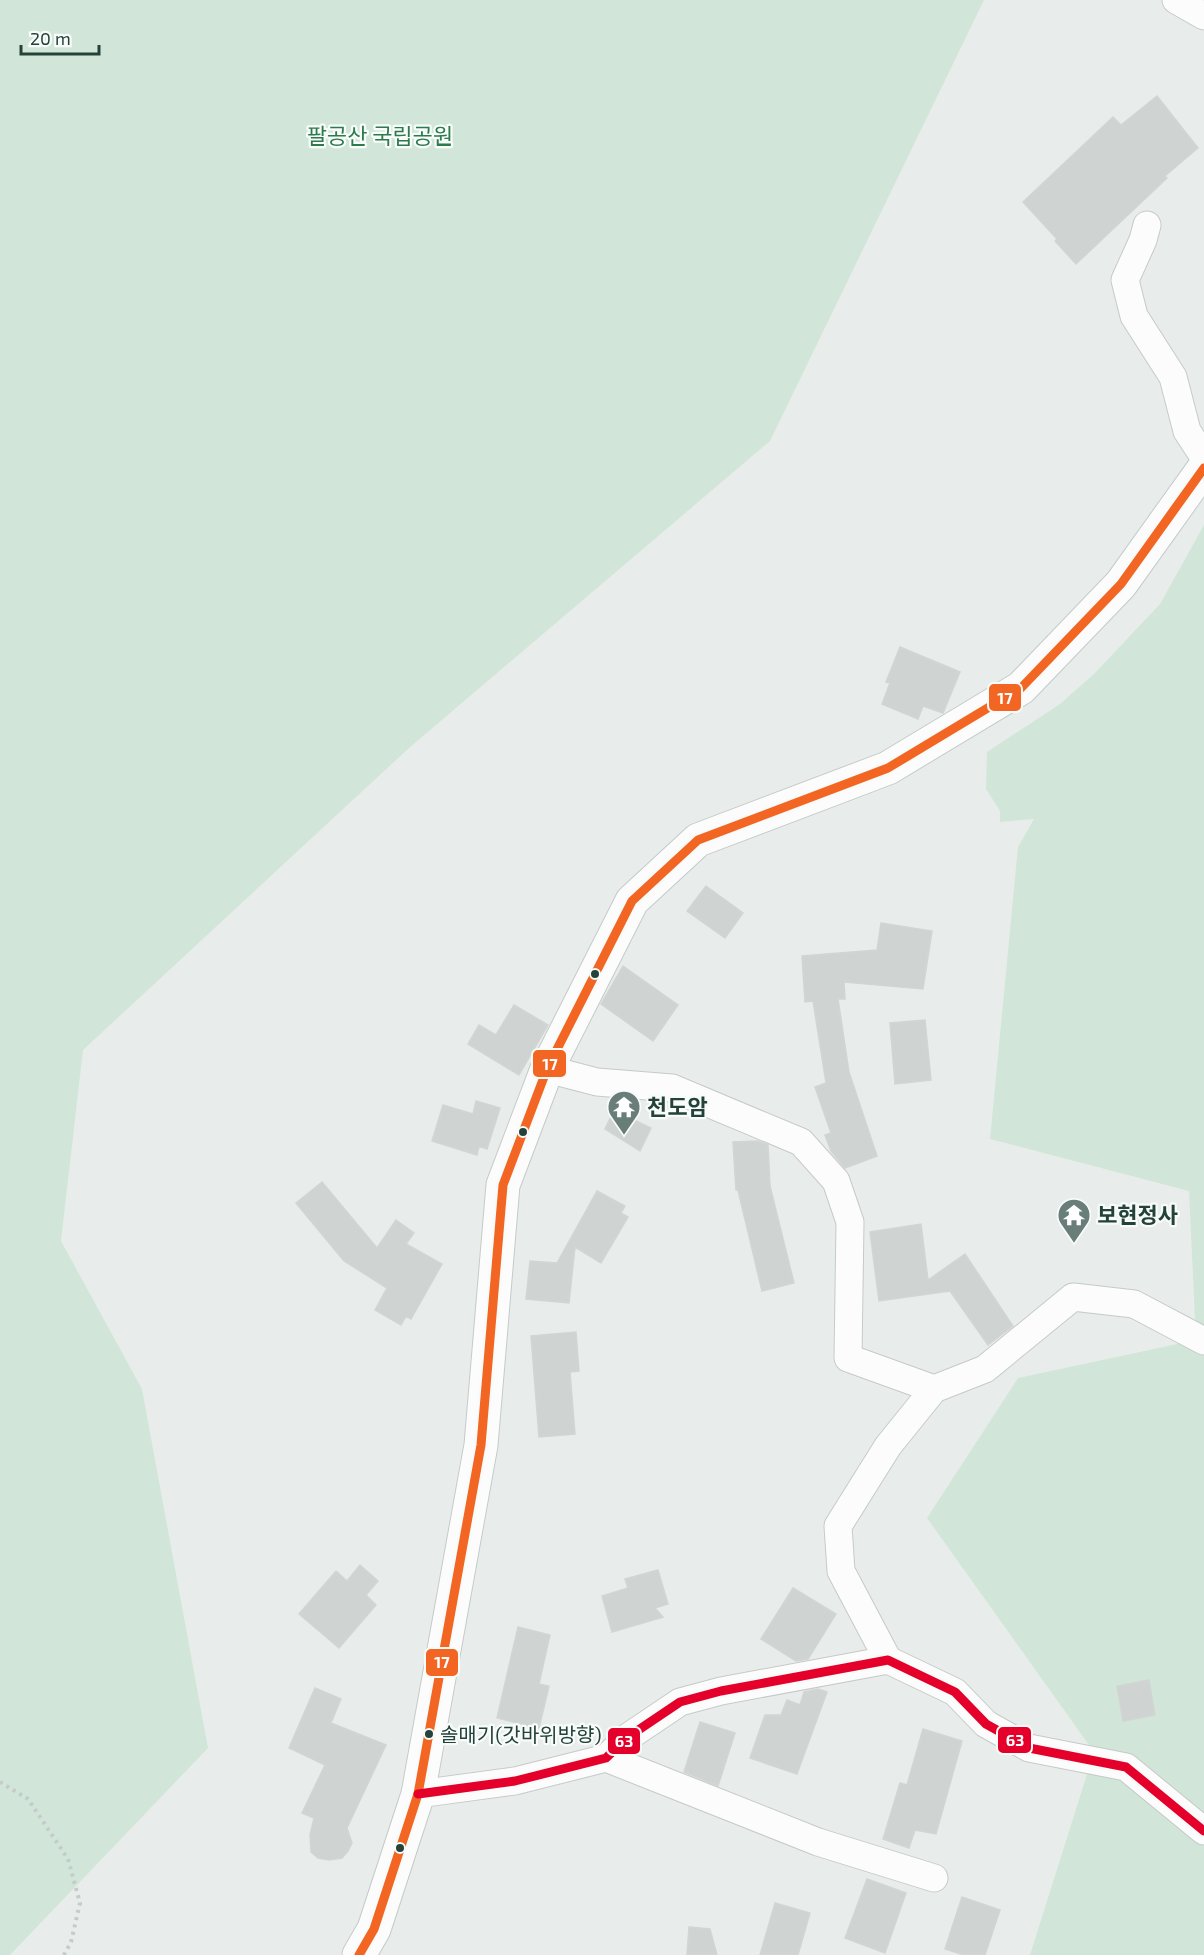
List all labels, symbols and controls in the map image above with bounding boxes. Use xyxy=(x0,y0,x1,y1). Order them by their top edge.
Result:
scale bar xyxy=(21,18,99,56)
text: 20 m xyxy=(30,27,71,49)
park label: 팔공산 국립공원 xyxy=(307,122,453,148)
line badge: 17 xyxy=(988,683,1022,712)
text: 17 xyxy=(997,688,1013,707)
unlabelled marker xyxy=(589,968,601,980)
line badge: 17 xyxy=(532,1049,567,1078)
text: 17 xyxy=(542,1054,558,1073)
temple icon: 천도암 xyxy=(606,1089,642,1136)
place label: 천도암 xyxy=(647,1093,708,1119)
unlabelled marker xyxy=(517,1126,529,1138)
temple icon: 보현정사 xyxy=(1056,1197,1092,1244)
place label: 보현정사 xyxy=(1097,1201,1178,1227)
line badge: 17 xyxy=(425,1648,459,1677)
text: 17 xyxy=(434,1652,450,1671)
place label: 솔매기(갓바위방향) xyxy=(440,1722,602,1746)
line badge: 63 xyxy=(997,1726,1032,1754)
line badge: 63 xyxy=(607,1727,641,1755)
marker: 솔매기(갓바위방향) xyxy=(423,1728,435,1740)
text: 63 xyxy=(1006,1730,1024,1749)
text: 63 xyxy=(615,1731,633,1750)
unlabelled marker xyxy=(394,1842,406,1854)

